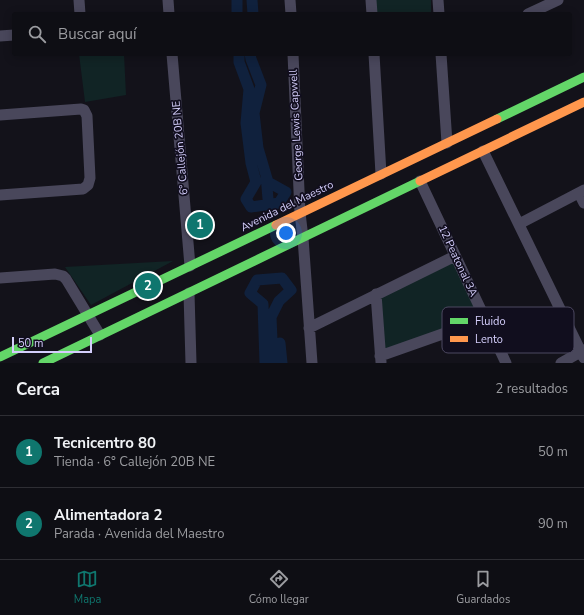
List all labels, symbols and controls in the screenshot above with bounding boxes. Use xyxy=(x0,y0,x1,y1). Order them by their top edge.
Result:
search box xyxy=(12,12,572,56)
icon: search xyxy=(26,23,48,45)
text: Buscar aquí xyxy=(58,24,136,44)
street label: George Lewis Capwell xyxy=(286,68,306,181)
street label: 6° Callejón 20B NE xyxy=(168,100,192,196)
street label: Avenida del Maestro xyxy=(238,177,336,235)
pin: 1 xyxy=(187,210,213,240)
your location xyxy=(276,223,296,243)
street label: 12 Peatonal 3A xyxy=(435,223,481,299)
pin: 2 xyxy=(135,271,161,301)
legend xyxy=(442,307,574,353)
text: Fluido xyxy=(475,314,506,329)
text: Lento xyxy=(475,332,503,347)
scale bar xyxy=(12,335,92,354)
text: 50 m xyxy=(18,336,43,351)
text: Cerca xyxy=(16,378,60,401)
text: 2 resultados xyxy=(496,380,568,398)
text: Tecnicentro 80 xyxy=(54,433,156,453)
text: 1 xyxy=(25,443,33,461)
text: 50 m xyxy=(538,443,568,461)
text: Tienda · 6° Callejón 20B NE xyxy=(54,453,215,471)
text: Alimentadora 2 xyxy=(54,505,163,525)
text: 2 xyxy=(25,515,33,533)
text: 90 m xyxy=(538,515,568,533)
text: Parada · Avenida del Maestro xyxy=(54,525,224,543)
tab: Mapa xyxy=(74,568,101,607)
tab: Cómo llegar xyxy=(249,568,309,607)
tab: Guardados xyxy=(456,568,510,607)

